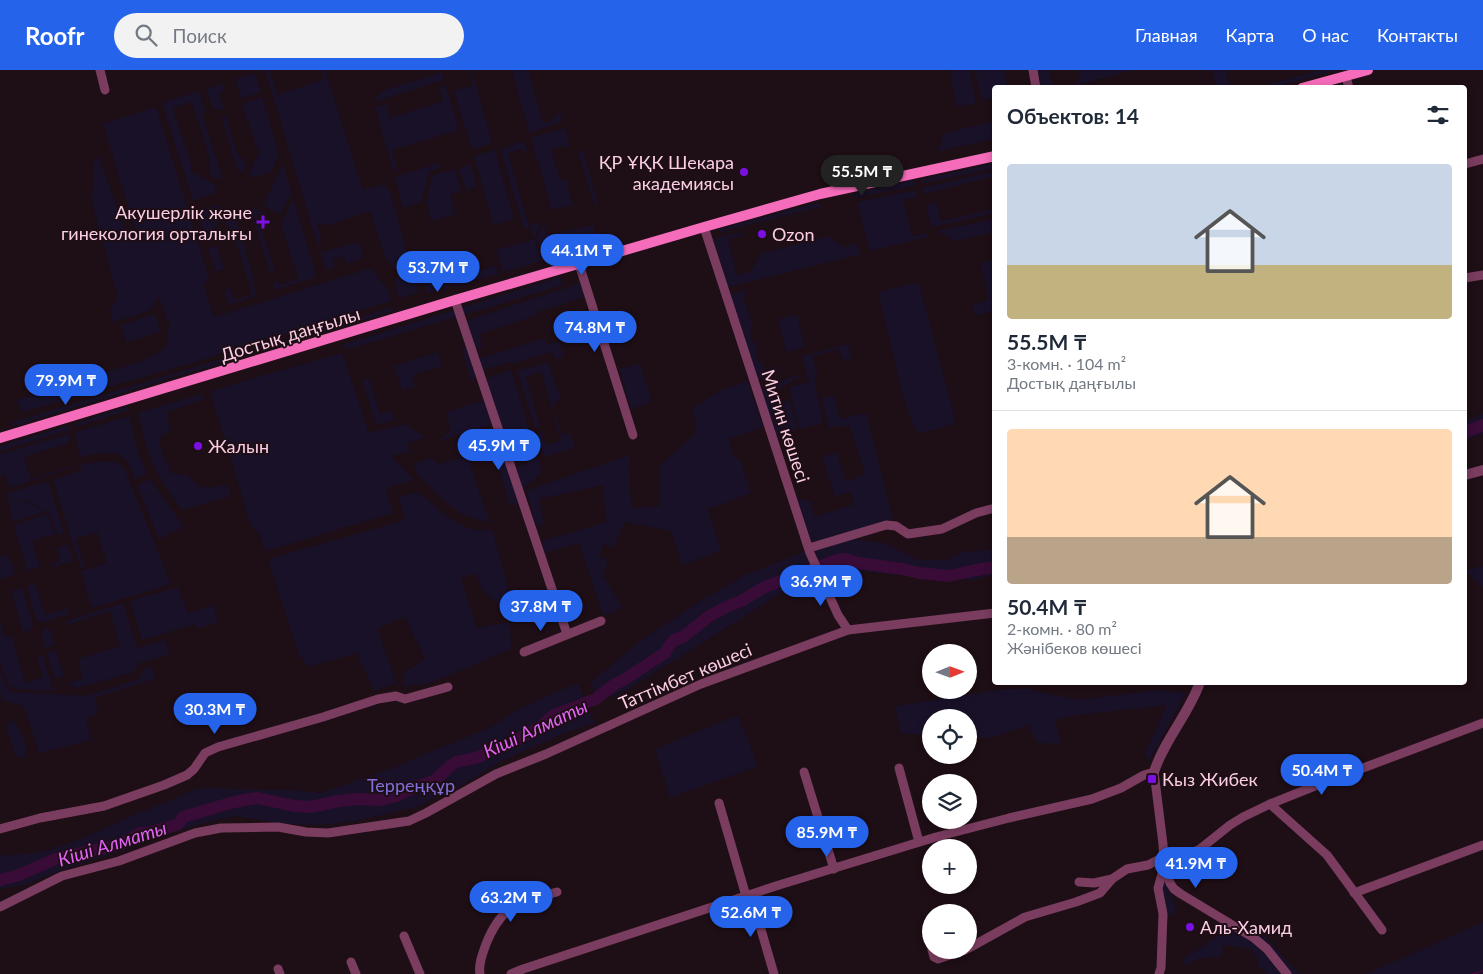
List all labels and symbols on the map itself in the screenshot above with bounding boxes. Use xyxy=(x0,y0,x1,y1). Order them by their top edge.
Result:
place label: ҚР ҰҚК Шекара академиясы xyxy=(599,151,734,194)
pin: 55.5M ₸ xyxy=(816,154,908,197)
marker: ҚР ҰҚК Шекара академиясы xyxy=(738,166,750,178)
place label: Акушерлік және гинекология орталығы xyxy=(61,201,252,244)
marker: Акушерлік және гинекология орталығы xyxy=(256,215,270,229)
place label: Ozon xyxy=(772,223,814,245)
marker: Ozon xyxy=(756,228,768,240)
pin: 44.1M ₸ xyxy=(536,234,628,276)
pin: 53.7M ₸ xyxy=(392,250,484,293)
street label: Достық даңғылы xyxy=(217,302,363,366)
pin: 74.8M ₸ xyxy=(549,310,641,353)
pin: 79.9M ₸ xyxy=(20,364,112,406)
street label: Митин көшесі xyxy=(757,367,815,485)
pin: 45.9M ₸ xyxy=(453,428,545,471)
place label: Жалын xyxy=(208,435,269,457)
marker: Жалын xyxy=(192,440,204,452)
pin: 36.9M ₸ xyxy=(775,564,867,607)
pin: 37.8M ₸ xyxy=(495,590,587,632)
street label: Таттімбет көшесі xyxy=(615,638,755,714)
north arrow xyxy=(922,644,978,699)
pin: 30.3M ₸ xyxy=(169,692,261,735)
water label: Кіші Алматы xyxy=(479,694,591,762)
pin: 50.4M ₸ xyxy=(1276,754,1368,796)
place label: Кыз Жибек xyxy=(1162,768,1259,790)
marker: Кыз Жибек xyxy=(1146,773,1158,785)
park label: Терреңқұр xyxy=(367,774,455,796)
water label: Кіші Алматы xyxy=(55,816,169,870)
pin: 85.9M ₸ xyxy=(781,816,873,858)
pin: 41.9M ₸ xyxy=(1150,846,1242,889)
pin: 63.2M ₸ xyxy=(465,880,557,923)
pin: 52.6M ₸ xyxy=(705,896,797,938)
place label: Аль-Хамид xyxy=(1200,916,1292,938)
marker: Аль-Хамид xyxy=(1184,921,1196,933)

